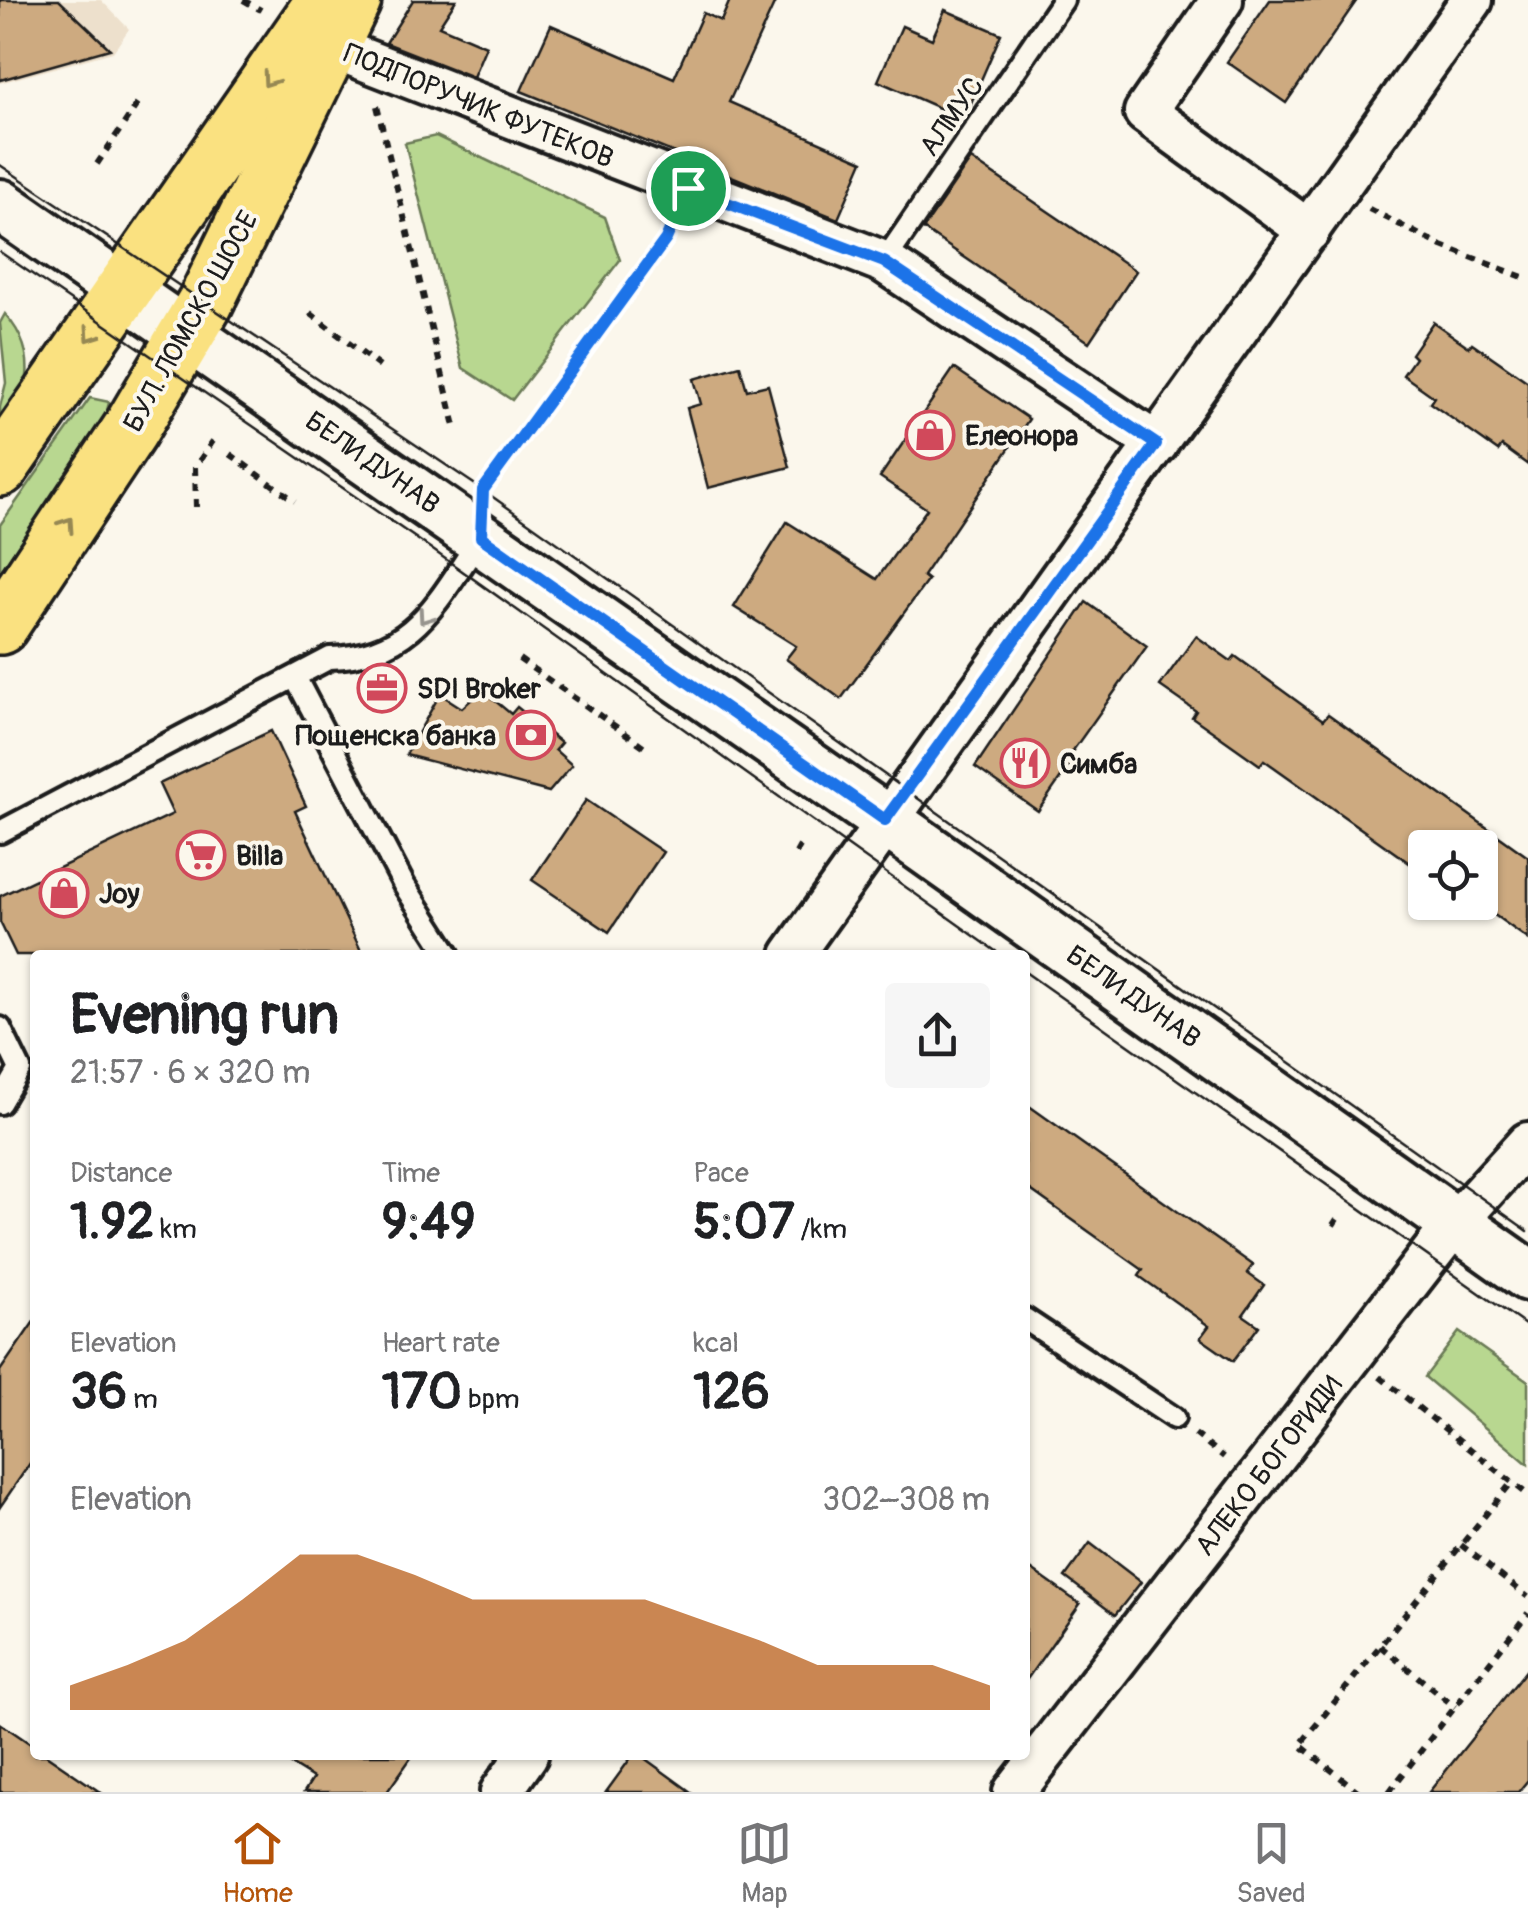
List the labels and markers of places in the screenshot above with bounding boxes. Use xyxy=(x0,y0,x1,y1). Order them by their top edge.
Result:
pin xyxy=(646,146,731,231)
shop icon: Елеонора xyxy=(904,409,956,461)
place label: Елеонора xyxy=(965,419,1078,454)
office icon: SDI Broker xyxy=(356,662,408,714)
place label: SDI Broker xyxy=(417,672,542,707)
bank icon: Пощенска банка xyxy=(505,709,557,761)
place label: Пощенска банка xyxy=(295,719,496,754)
restaurant icon: Симба xyxy=(999,737,1051,789)
place label: Симба xyxy=(1060,747,1137,782)
supermarket icon: Billa xyxy=(175,829,227,881)
place label: Billa xyxy=(236,839,283,874)
shop icon: Joy xyxy=(38,867,90,919)
place label: Joy xyxy=(99,877,139,912)

